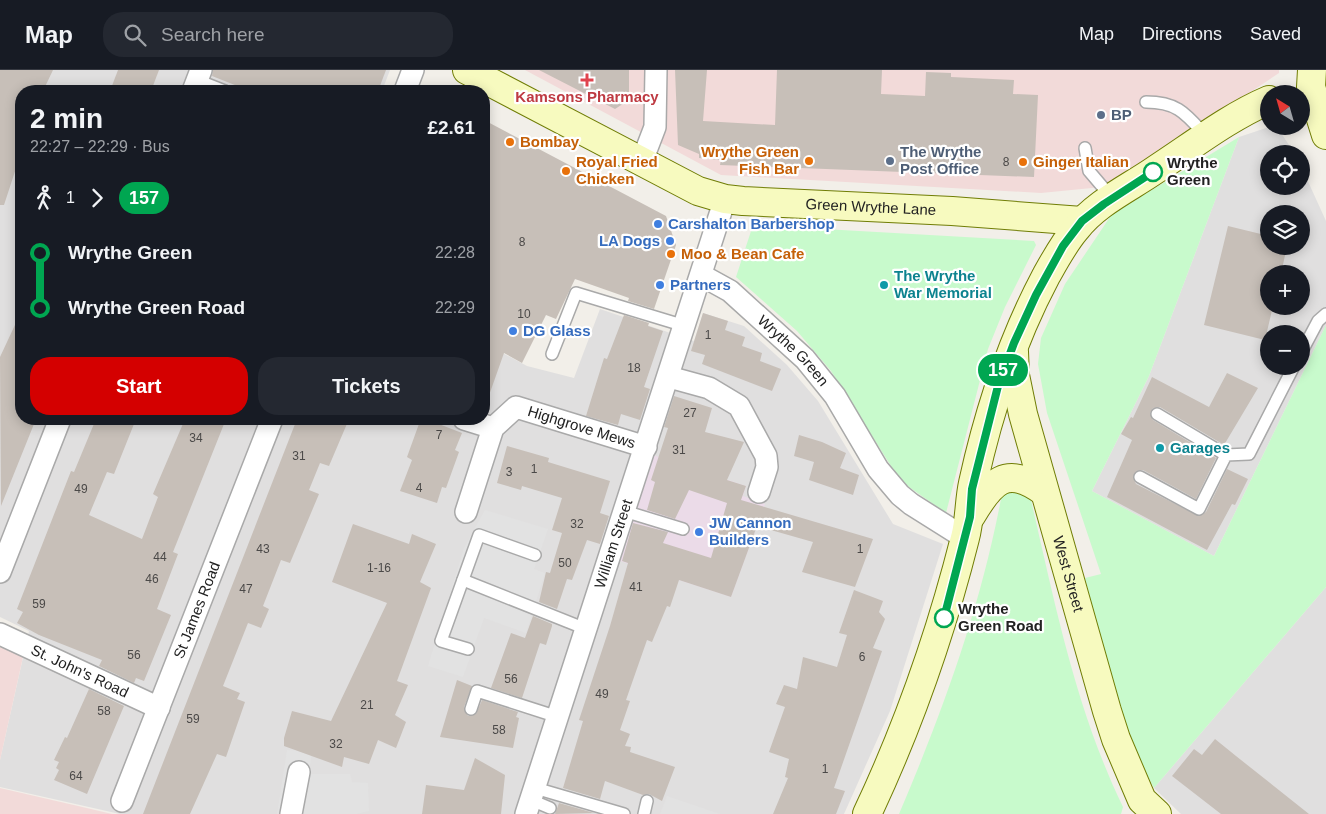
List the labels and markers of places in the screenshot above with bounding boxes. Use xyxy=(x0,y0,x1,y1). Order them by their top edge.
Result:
marker: Kamsons Pharmacy xyxy=(581,74,593,86)
place label: Kamsons Pharmacy xyxy=(515,88,659,105)
place label: BP xyxy=(1111,106,1132,123)
marker: BP xyxy=(1095,109,1107,121)
place label: Bombay xyxy=(520,133,580,150)
marker: Bombay xyxy=(504,136,516,148)
place label: Wrythe Green Fish Bar xyxy=(701,143,799,177)
place label: The Wrythe Post Office xyxy=(900,143,981,177)
place label: Royal Fried Chicken xyxy=(576,153,658,187)
place label: Ginger Italian xyxy=(1033,153,1129,170)
place label: Wrythe Green xyxy=(1167,154,1218,188)
marker: Wrythe Green Fish Bar xyxy=(803,155,815,167)
marker: The Wrythe Post Office xyxy=(884,155,896,167)
marker: Ginger Italian xyxy=(1017,156,1029,168)
marker: Wrythe Green xyxy=(1143,162,1163,182)
marker: Royal Fried Chicken xyxy=(560,165,572,177)
place label: Carshalton Barbershop xyxy=(668,215,835,232)
marker: Carshalton Barbershop xyxy=(652,218,664,230)
place label: LA Dogs xyxy=(599,232,660,249)
marker: LA Dogs xyxy=(664,235,676,247)
place label: Moo & Bean Cafe xyxy=(681,245,804,262)
marker: Moo & Bean Cafe xyxy=(665,248,677,260)
place label: The Wrythe War Memorial xyxy=(894,267,992,301)
place label: Partners xyxy=(670,276,731,293)
marker: Partners xyxy=(654,279,666,291)
marker: The Wrythe War Memorial xyxy=(878,279,890,291)
place label: DG Glass xyxy=(523,322,591,339)
marker: DG Glass xyxy=(507,325,519,337)
place label: Garages xyxy=(1170,439,1230,456)
marker: Garages xyxy=(1154,442,1166,454)
place label: JW Cannon Builders xyxy=(709,514,792,548)
marker: JW Cannon Builders xyxy=(693,526,705,538)
place label: Wrythe Green Road xyxy=(958,600,1043,634)
marker: Wrythe Green Road xyxy=(934,608,954,628)

